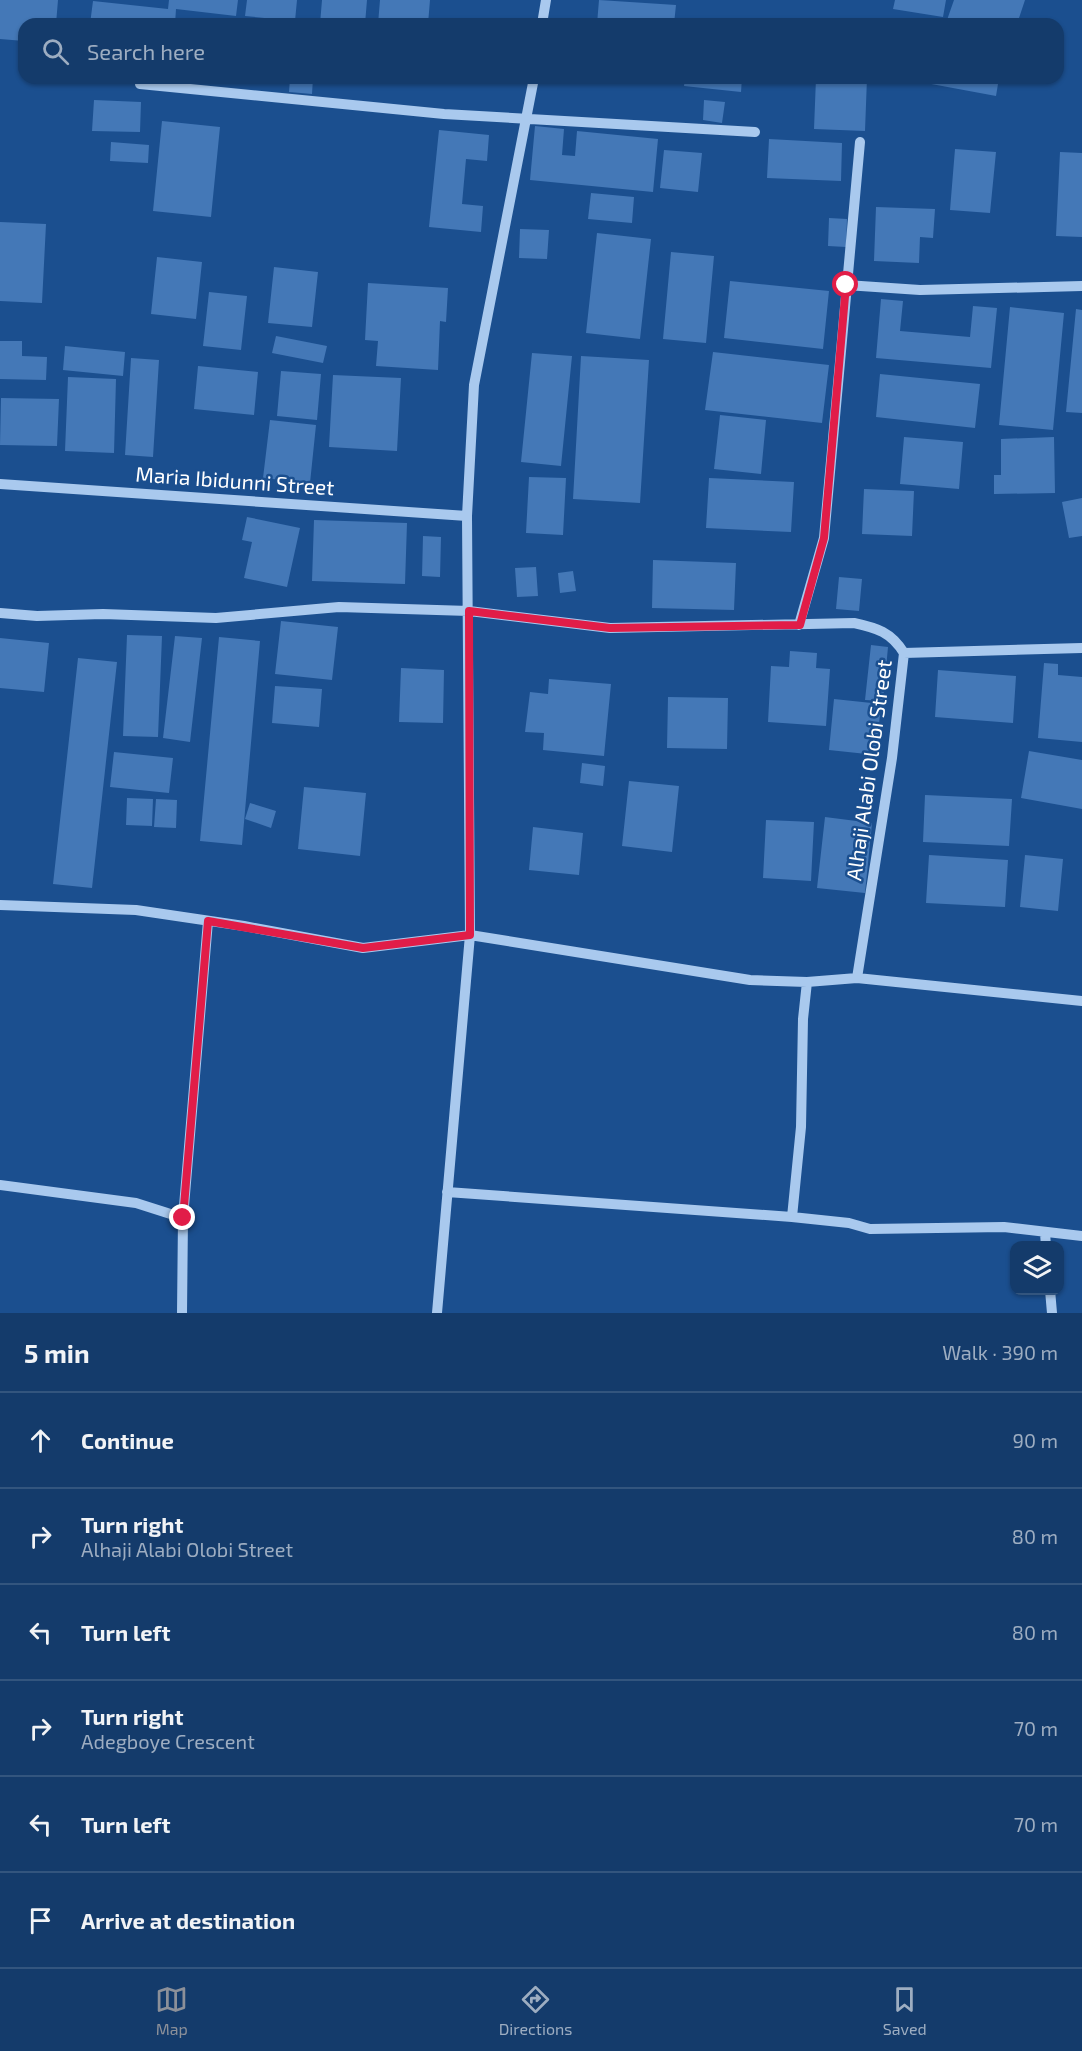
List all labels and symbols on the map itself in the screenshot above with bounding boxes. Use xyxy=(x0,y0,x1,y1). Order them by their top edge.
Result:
route start xyxy=(832,271,858,297)
street label: Maria Ibidunni Street xyxy=(135,461,335,499)
street label: Alhaji Alabi Olobi Street xyxy=(840,658,897,882)
route end xyxy=(169,1204,195,1230)

